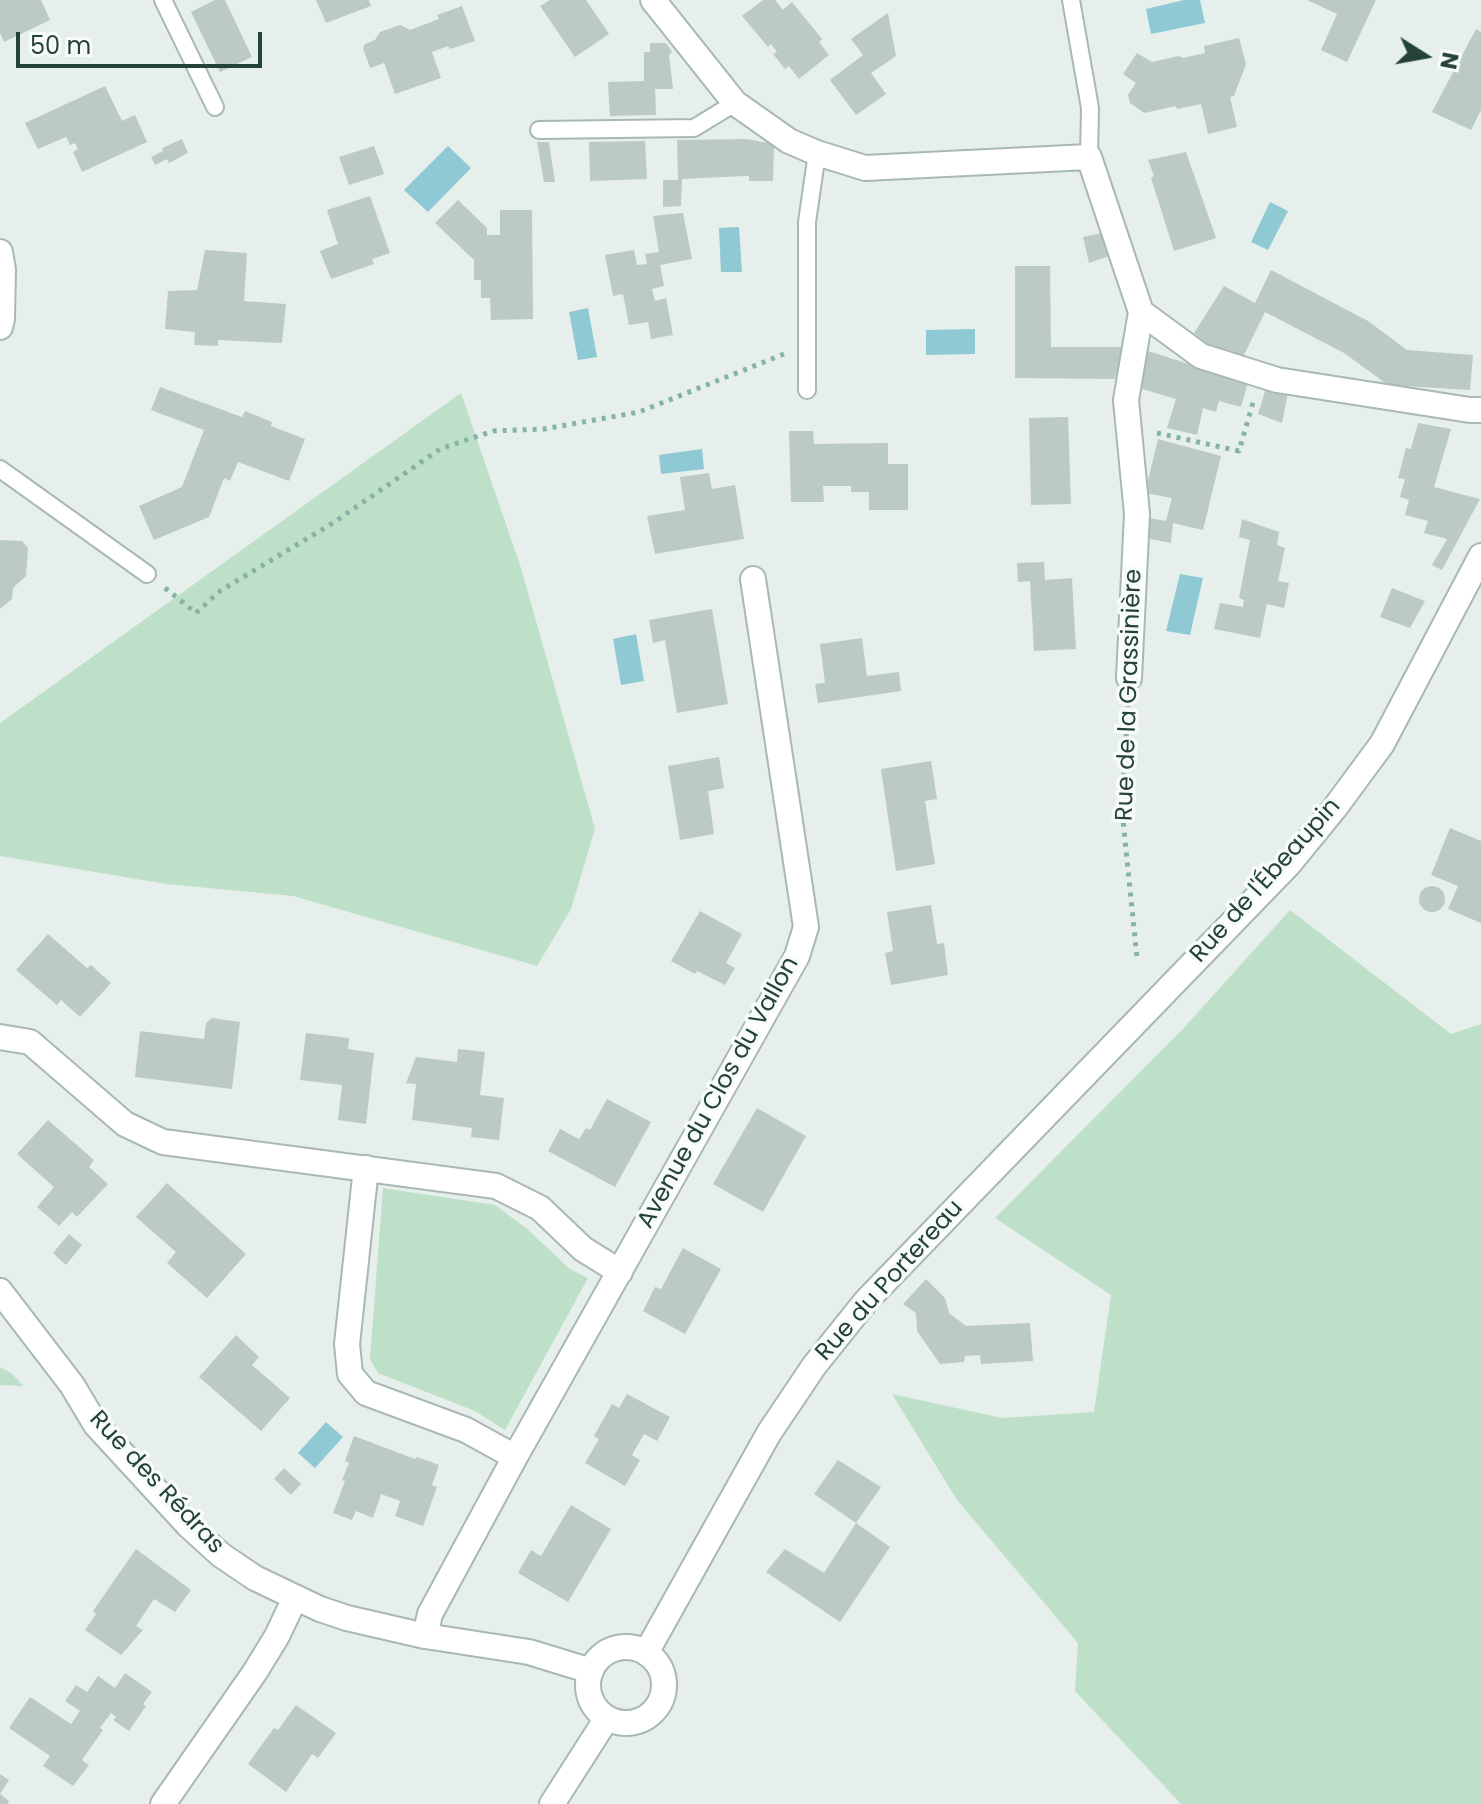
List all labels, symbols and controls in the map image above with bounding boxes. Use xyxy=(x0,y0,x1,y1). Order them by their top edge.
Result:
scale bar xyxy=(20,16,266,66)
north arrow xyxy=(1385,16,1465,96)
text: 50 m xyxy=(30,29,91,62)
text: N xyxy=(1432,50,1466,72)
street label: Rue de la Grassinière xyxy=(1111,569,1149,821)
street label: Rue de l'Ébeaupin xyxy=(1185,793,1347,969)
street label: Avenue du Clos du Vallon xyxy=(632,952,806,1234)
street label: Rue du Portereau xyxy=(810,1195,970,1367)
street label: Rue des Rédras xyxy=(82,1406,230,1560)

